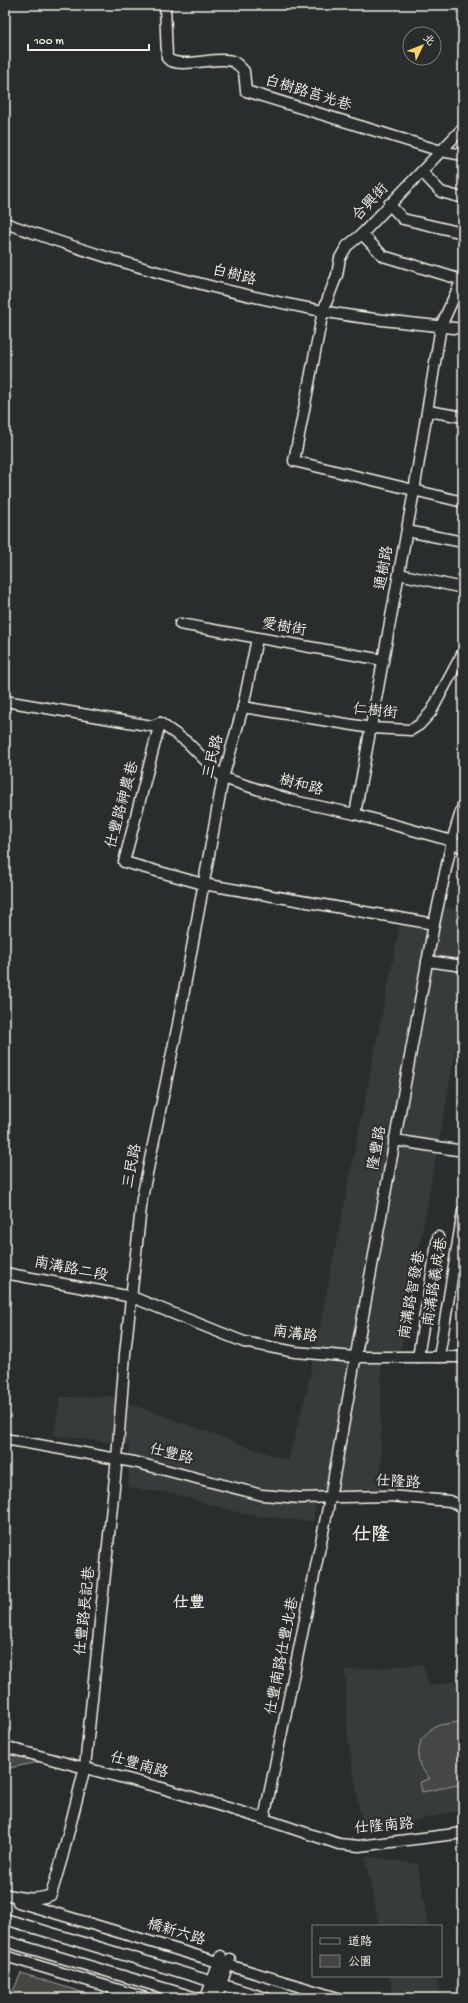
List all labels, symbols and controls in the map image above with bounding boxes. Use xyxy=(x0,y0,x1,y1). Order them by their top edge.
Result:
scale bar xyxy=(28,26,149,52)
north arrow xyxy=(402,26,442,66)
text: 北 xyxy=(420,32,436,49)
text: 100 m xyxy=(33,35,64,49)
street label: 白樹路莒光巷 xyxy=(262,72,354,116)
street label: 合興街 xyxy=(349,180,393,226)
street label: 白樹路 xyxy=(210,262,258,290)
street label: 通樹路 xyxy=(372,544,398,592)
street label: 愛樹街 xyxy=(260,615,308,641)
street label: 仁樹街 xyxy=(352,701,398,723)
street label: 三民路 xyxy=(200,733,228,781)
street label: 仕豐路神農巷 xyxy=(102,759,143,851)
street label: 樹和路 xyxy=(277,771,325,801)
street label: 隆豐路 xyxy=(364,1124,391,1172)
street label: 三民路 xyxy=(120,1142,146,1190)
street label: 南溝路義成巷 xyxy=(419,1236,452,1328)
street label: 南溝路智發巷 xyxy=(395,1249,430,1341)
street label: 南溝路二段 xyxy=(32,1253,110,1286)
street label: 南溝路 xyxy=(271,1322,319,1347)
street label: 仕豐路 xyxy=(147,1440,195,1469)
street label: 仕隆路 xyxy=(375,1473,421,1493)
district label: 仕隆 xyxy=(352,1524,390,1548)
street label: 仕豐路長記巷 xyxy=(71,1565,100,1657)
district label: 仕豐 xyxy=(173,1593,205,1614)
street label: 仕豐南路仕豐北巷 xyxy=(262,1595,303,1717)
street label: 仕豐南路 xyxy=(108,1748,171,1783)
street label: 仕隆南路 xyxy=(353,1814,415,1839)
street label: 橋新六路 xyxy=(145,1916,207,1950)
legend xyxy=(312,1925,442,1977)
text: 道路 xyxy=(348,1935,372,1950)
text: 公園 xyxy=(348,1955,372,1970)

